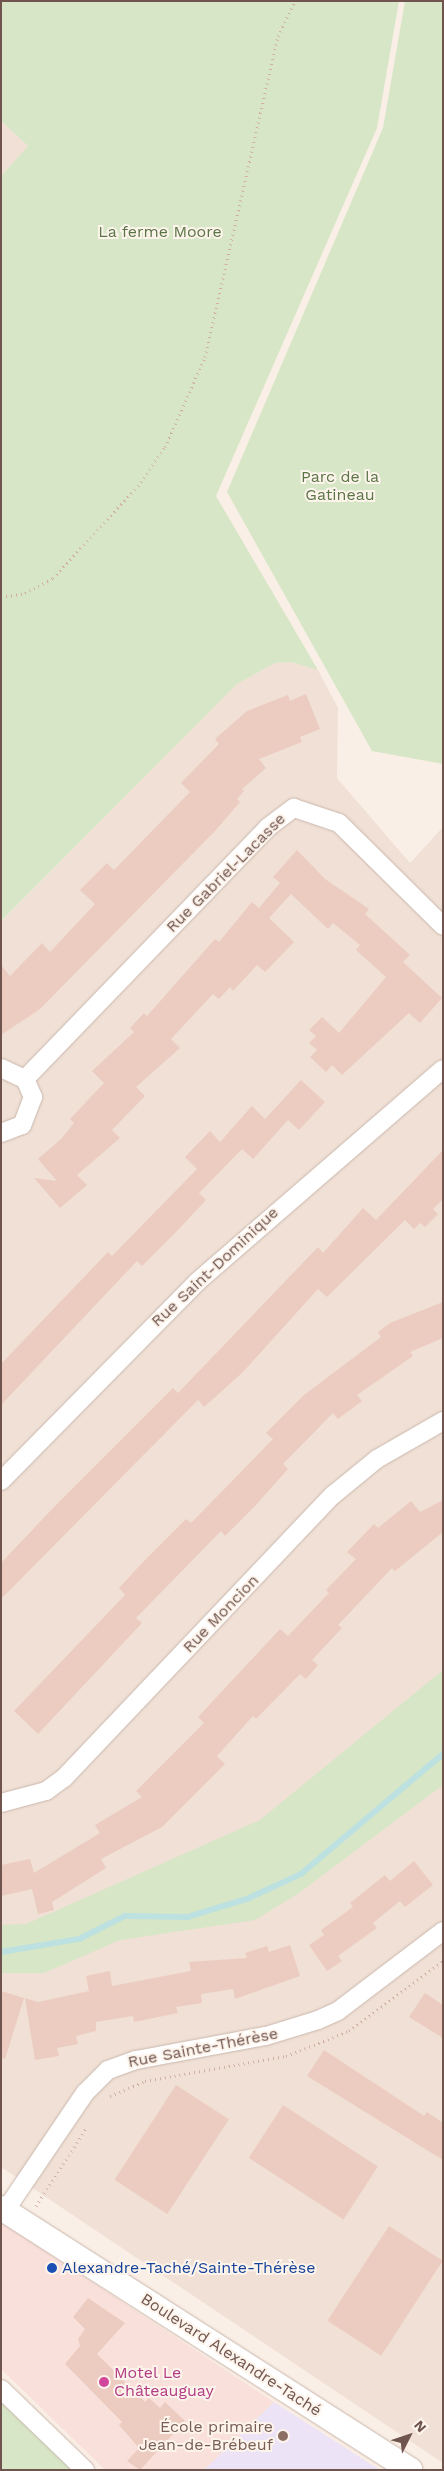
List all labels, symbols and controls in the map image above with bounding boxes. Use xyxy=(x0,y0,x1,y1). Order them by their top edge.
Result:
park label: La ferme Moore xyxy=(98,222,222,242)
park label: Parc de la Gatineau xyxy=(301,467,379,505)
street label: Rue Gabriel-Lacasse xyxy=(162,809,290,937)
street label: Rue Saint-Dominique xyxy=(147,1203,283,1331)
street label: Rue Moncion xyxy=(179,1571,263,1657)
street label: Rue Sainte-Thérèse xyxy=(126,2024,280,2072)
place label: Alexandre-Taché/Sainte-Thérèse xyxy=(62,2258,315,2278)
marker: Alexandre-Taché/Sainte-Thérèse xyxy=(46,2262,58,2274)
street label: Boulevard Alexandre-Taché xyxy=(137,2289,325,2421)
place label: Motel Le Châteauguay xyxy=(114,2363,214,2401)
marker: Motel Le Châteauguay xyxy=(98,2376,110,2388)
north arrow xyxy=(384,2411,434,2461)
place label: École primaire Jean-de-Brébeuf xyxy=(139,2417,273,2455)
text: N xyxy=(411,2417,430,2435)
marker: École primaire Jean-de-Brébeuf xyxy=(277,2430,289,2442)

